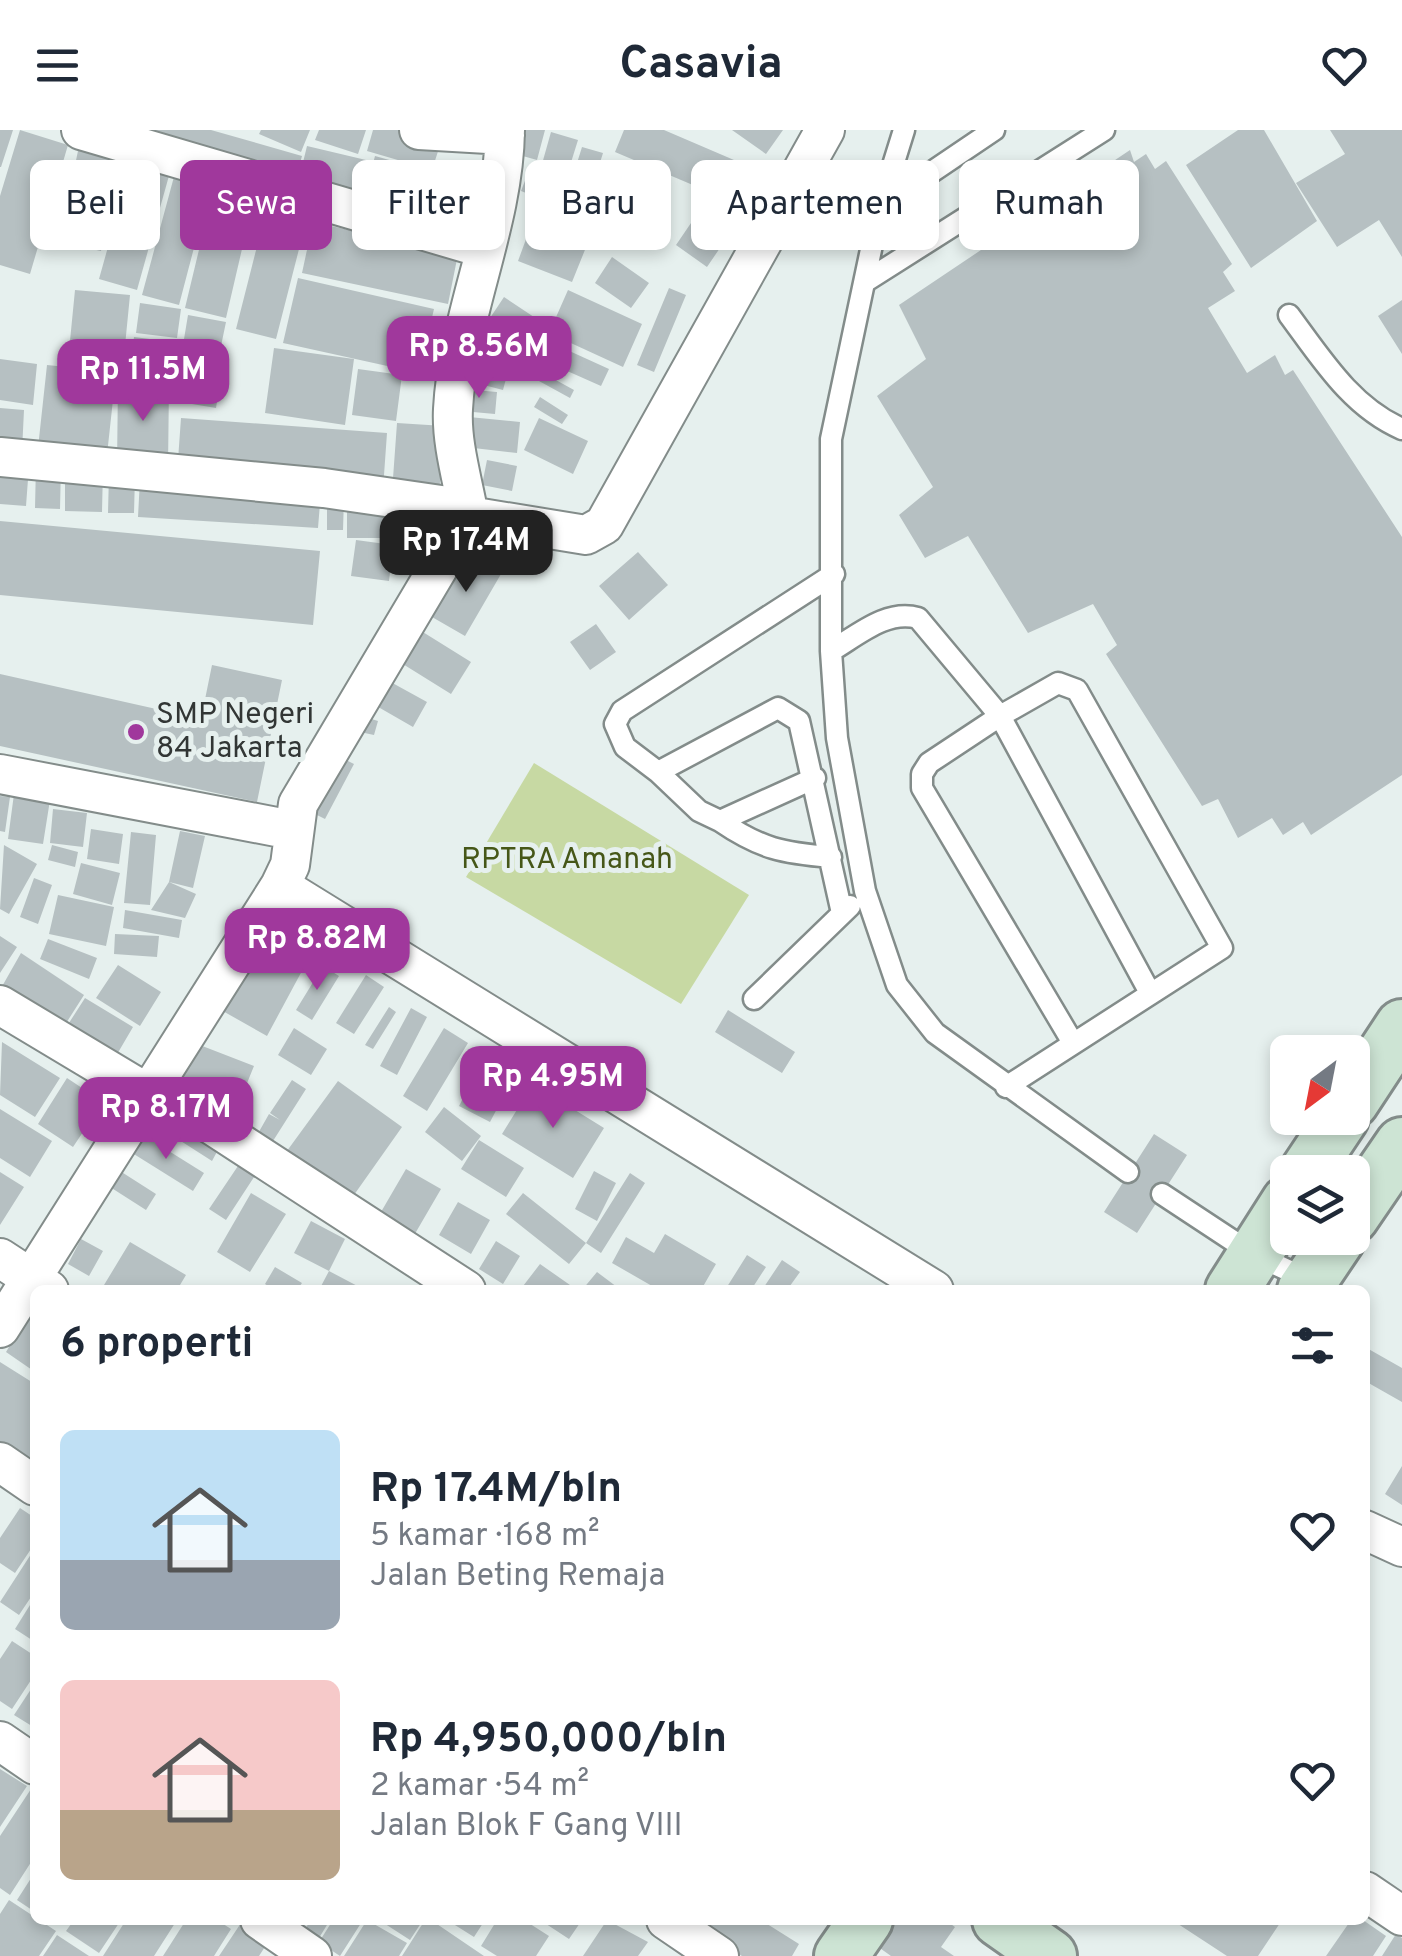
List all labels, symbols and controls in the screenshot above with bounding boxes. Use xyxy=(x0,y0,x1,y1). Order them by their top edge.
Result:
text: Casavia xyxy=(619,37,783,94)
icon: menu xyxy=(30,38,85,93)
icon: heart xyxy=(1317,38,1372,93)
chip: Beli xyxy=(30,160,160,250)
chip: Sewa xyxy=(180,160,332,250)
chip: Filter xyxy=(352,160,505,250)
chip: Baru xyxy=(525,160,671,250)
chip: Apartemen xyxy=(691,160,939,250)
chip: Rumah xyxy=(959,160,1139,250)
pin: Rp 8.56M xyxy=(376,316,582,401)
text: Rp 8.56M xyxy=(409,328,549,368)
pin: Rp 11.5M xyxy=(40,339,246,424)
text: Rp 11.5M xyxy=(79,351,207,391)
pin: Rp 17.4M xyxy=(363,510,569,595)
text: Rp 17.4M xyxy=(402,522,530,562)
place label: SMP Negeri 84 Jakarta xyxy=(156,697,314,768)
marker: SMP Negeri 84 Jakarta xyxy=(125,721,147,743)
park label: RPTRA Amanah xyxy=(461,842,673,879)
pin: Rp 8.82M xyxy=(214,908,420,993)
text: Rp 8.82M xyxy=(247,920,387,960)
north arrow xyxy=(1270,1035,1370,1135)
map controls xyxy=(1270,1035,1370,1255)
pin: Rp 4.95M xyxy=(450,1046,656,1131)
text: Rp 4.95M xyxy=(482,1058,624,1098)
pin: Rp 8.17M xyxy=(63,1077,269,1162)
text: Rp 8.17M xyxy=(100,1089,232,1129)
button: layers xyxy=(1270,1155,1370,1255)
icon: filters xyxy=(1285,1318,1340,1373)
text: 6 properti xyxy=(60,1319,253,1372)
text: Rp 17.4M/bln xyxy=(370,1464,622,1517)
icon: home xyxy=(140,1470,260,1590)
icon: heart xyxy=(1285,1503,1340,1558)
text: 5 kamar · 168 m² xyxy=(370,1517,600,1557)
text: Jalan Beting Remaja xyxy=(370,1557,665,1597)
text: Rp 4,950,000/bln xyxy=(370,1714,727,1767)
icon: home xyxy=(140,1720,260,1840)
icon: heart xyxy=(1285,1753,1340,1808)
text: 2 kamar · 54 m² xyxy=(370,1767,589,1807)
text: Jalan Blok F Gang VIII xyxy=(370,1807,682,1847)

